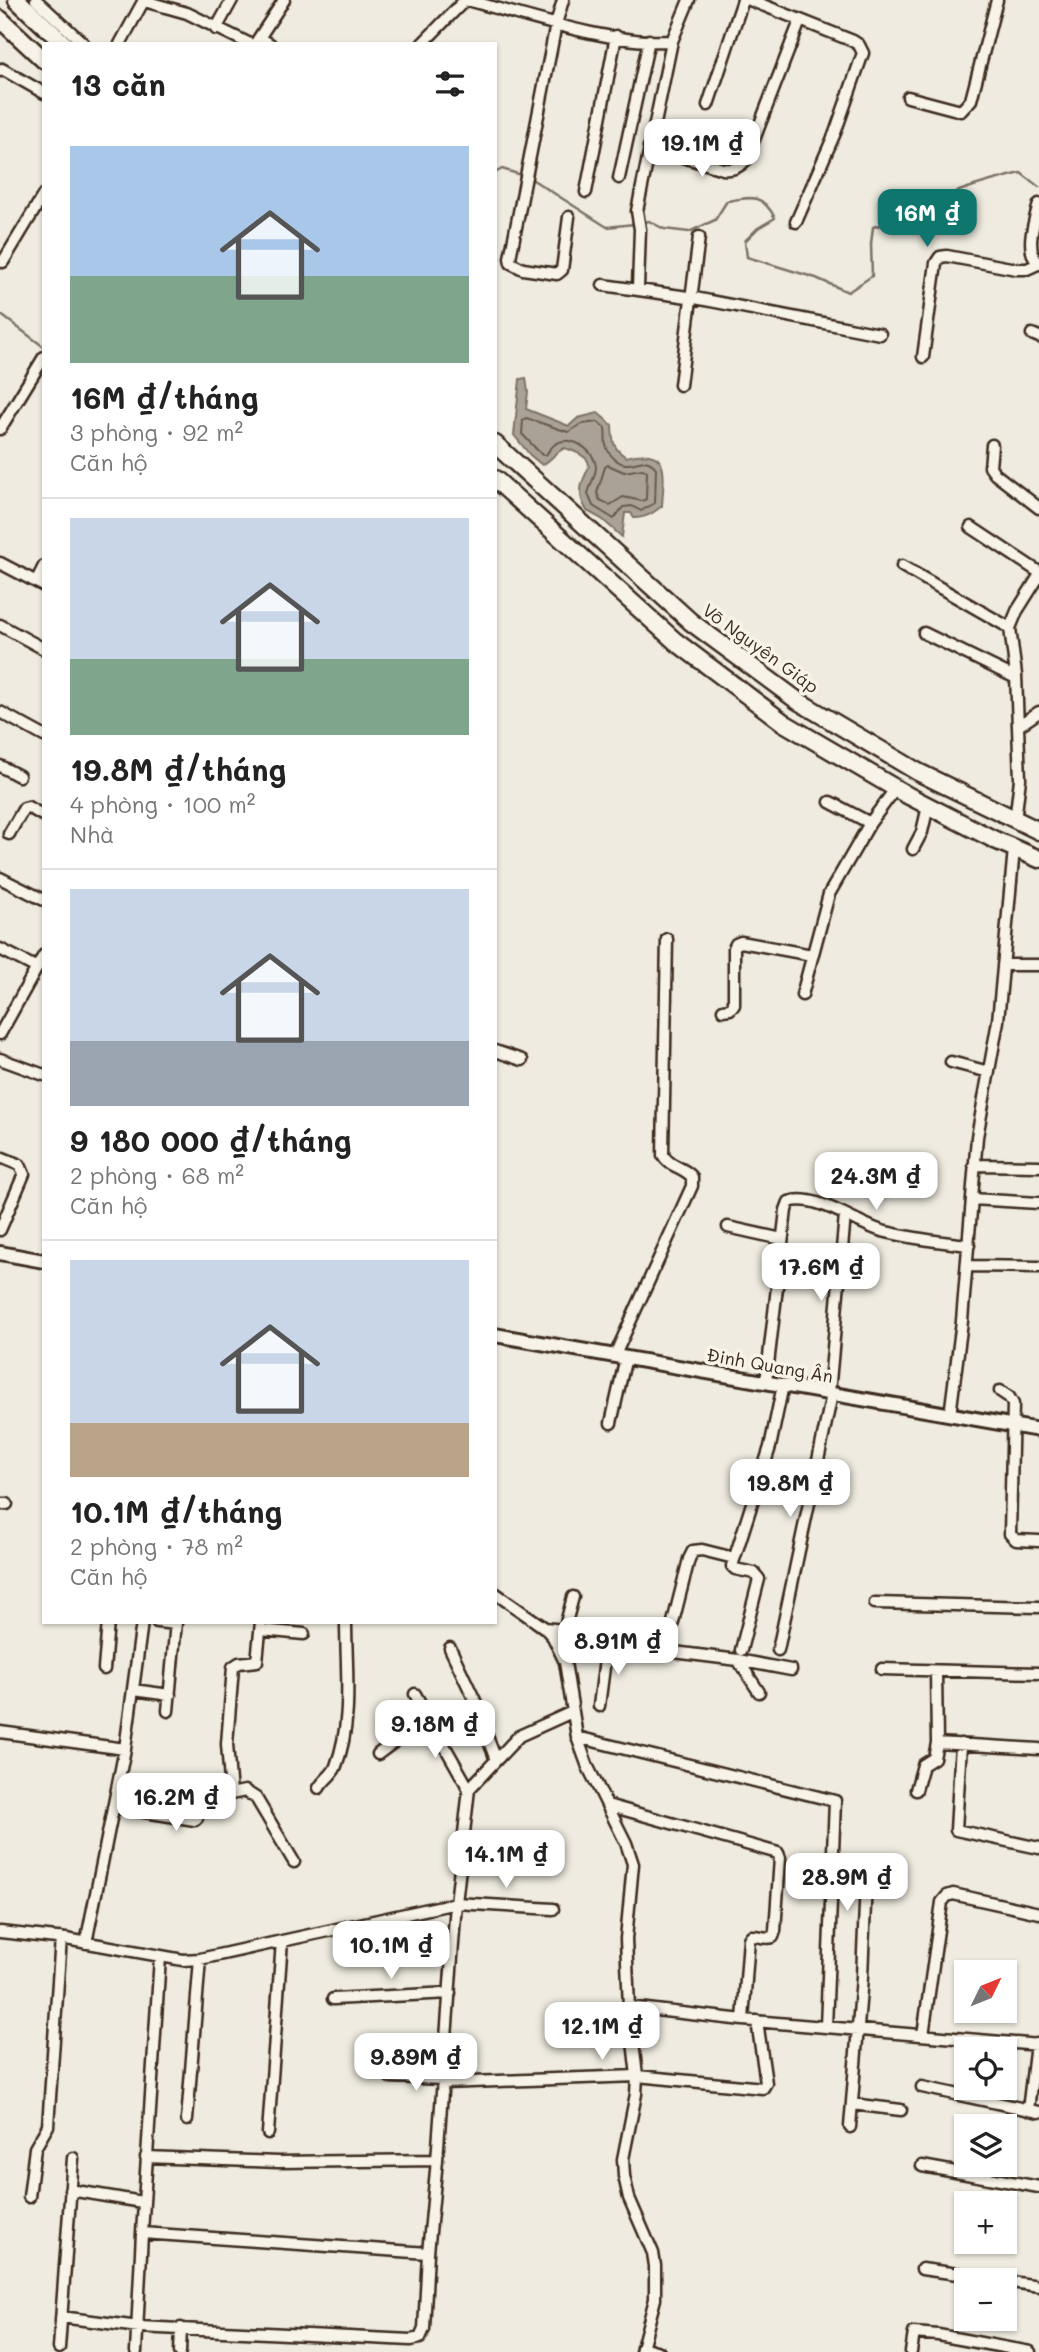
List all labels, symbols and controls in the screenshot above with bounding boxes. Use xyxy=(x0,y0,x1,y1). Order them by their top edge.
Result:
text: 13 căn xyxy=(70,64,166,104)
icon: filters xyxy=(431,65,469,103)
pin: 19.1M ₫ xyxy=(637,120,767,179)
text: 19.1M ₫ xyxy=(660,127,744,157)
pin: 16M ₫ xyxy=(878,190,976,249)
icon: home xyxy=(207,192,333,318)
text: 16M ₫ xyxy=(894,197,960,227)
text: 16M ₫/tháng xyxy=(70,377,259,417)
text: 3 phòng · 92 m² xyxy=(70,417,243,447)
text: Căn hộ xyxy=(70,447,147,477)
icon: home xyxy=(207,564,333,690)
street label: Võ Nguyên Giáp xyxy=(698,598,824,698)
text: 19.8M ₫/tháng xyxy=(70,749,286,789)
text: 4 phòng · 100 m² xyxy=(70,789,256,819)
text: Nhà xyxy=(70,819,114,849)
icon: home xyxy=(207,935,333,1061)
text: 9 180 000 ₫/tháng xyxy=(70,1120,352,1160)
pin: 24.3M ₫ xyxy=(811,1152,941,1212)
text: 2 phòng · 68 m² xyxy=(70,1160,244,1190)
text: 24.3M ₫ xyxy=(831,1160,921,1190)
text: Căn hộ xyxy=(70,1190,147,1220)
pin: 17.6M ₫ xyxy=(756,1244,886,1303)
text: 17.6M ₫ xyxy=(778,1251,864,1281)
icon: home xyxy=(207,1306,333,1432)
street label: Đinh Quang Ân xyxy=(705,1342,835,1388)
pin: 19.8M ₫ xyxy=(725,1460,855,1519)
text: 19.8M ₫ xyxy=(746,1467,834,1497)
text: 10.1M ₫/tháng xyxy=(70,1491,282,1531)
text: 2 phòng · 78 m² xyxy=(70,1531,243,1561)
text: Căn hộ xyxy=(70,1561,147,1591)
pin: 8.91M ₫ xyxy=(553,1618,683,1677)
text: 8.91M ₫ xyxy=(574,1625,662,1655)
pin: 9.18M ₫ xyxy=(370,1700,500,1760)
text: 9.18M ₫ xyxy=(391,1708,479,1738)
pin: 16.2M ₫ xyxy=(111,1773,241,1833)
text: 16.2M ₫ xyxy=(133,1781,219,1811)
pin: 14.1M ₫ xyxy=(441,1830,571,1890)
text: 14.1M ₫ xyxy=(464,1838,548,1868)
pin: 28.9M ₫ xyxy=(782,1854,912,1913)
text: 28.9M ₫ xyxy=(802,1861,892,1891)
pin: 10.1M ₫ xyxy=(326,1922,456,1981)
text: 10.1M ₫ xyxy=(349,1929,433,1959)
north arrow xyxy=(954,1960,1017,2023)
map controls xyxy=(954,1960,1017,2331)
pin: 12.1M ₫ xyxy=(537,2002,667,2062)
text: 12.1M ₫ xyxy=(561,2010,643,2040)
pin: 9.89M ₫ xyxy=(351,2034,481,2093)
button: locate xyxy=(954,2037,1017,2100)
text: 9.89M ₫ xyxy=(370,2041,462,2071)
button: layers xyxy=(954,2114,1017,2177)
button: + xyxy=(954,2191,1017,2254)
button: − xyxy=(954,2268,1017,2331)

